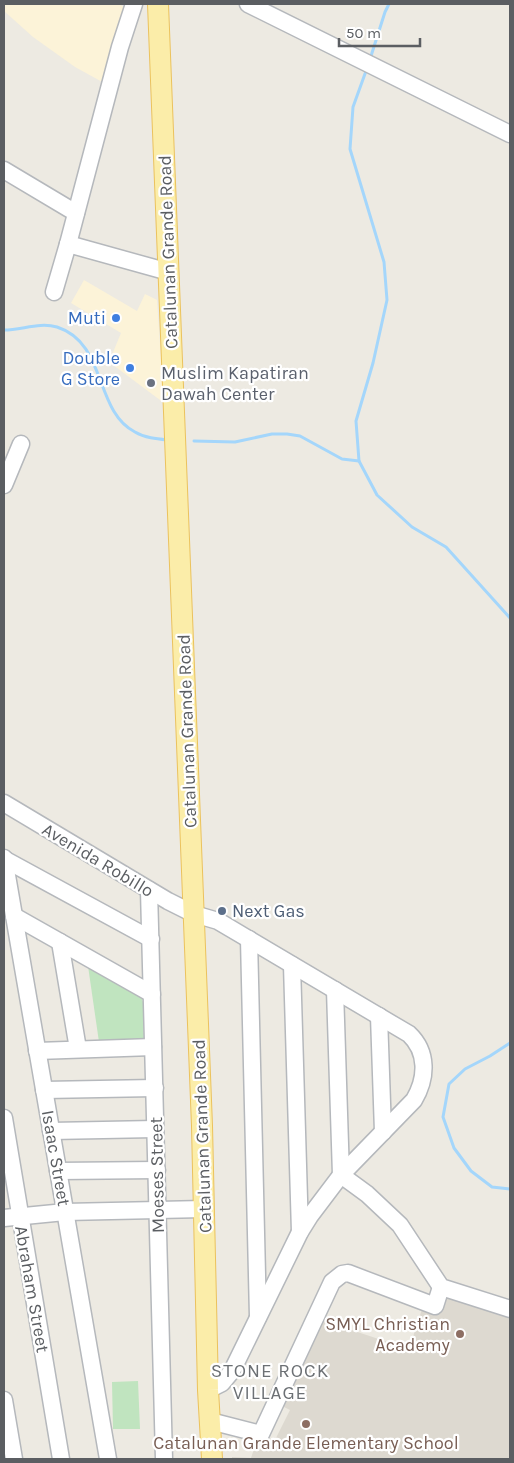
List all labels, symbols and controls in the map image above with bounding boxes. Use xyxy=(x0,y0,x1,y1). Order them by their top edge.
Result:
scale bar xyxy=(339,15,420,47)
text: 50 m xyxy=(346,24,381,42)
street label: Catalunan Grande Road xyxy=(154,155,182,349)
place label: Muti xyxy=(68,307,106,329)
marker: Muti xyxy=(110,312,122,324)
place label: Double G Store xyxy=(61,347,120,390)
marker: Double G Store xyxy=(124,362,136,374)
place label: Muslim Kapatiran Dawah Center xyxy=(161,362,309,405)
marker: Muslim Kapatiran Dawah Center xyxy=(145,377,157,389)
street label: Catalunan Grande Road xyxy=(173,634,201,828)
street label: Avenida Robillo xyxy=(38,818,158,902)
place label: Next Gas xyxy=(232,900,305,922)
marker: Next Gas xyxy=(216,905,228,917)
street label: Catalunan Grande Road xyxy=(188,1039,216,1233)
street label: Isaac Street xyxy=(37,1108,75,1208)
street label: Moeses Street xyxy=(145,1117,169,1233)
street label: Abraham Street xyxy=(10,1224,54,1355)
place label: SMYL Christian Academy xyxy=(325,1313,451,1356)
marker: SMYL Christian Academy xyxy=(454,1328,466,1340)
district label: STONE ROCK VILLAGE xyxy=(211,1360,329,1404)
marker: Catalunan Grande Elementary School xyxy=(300,1418,312,1430)
place label: Catalunan Grande Elementary School xyxy=(153,1432,459,1454)

